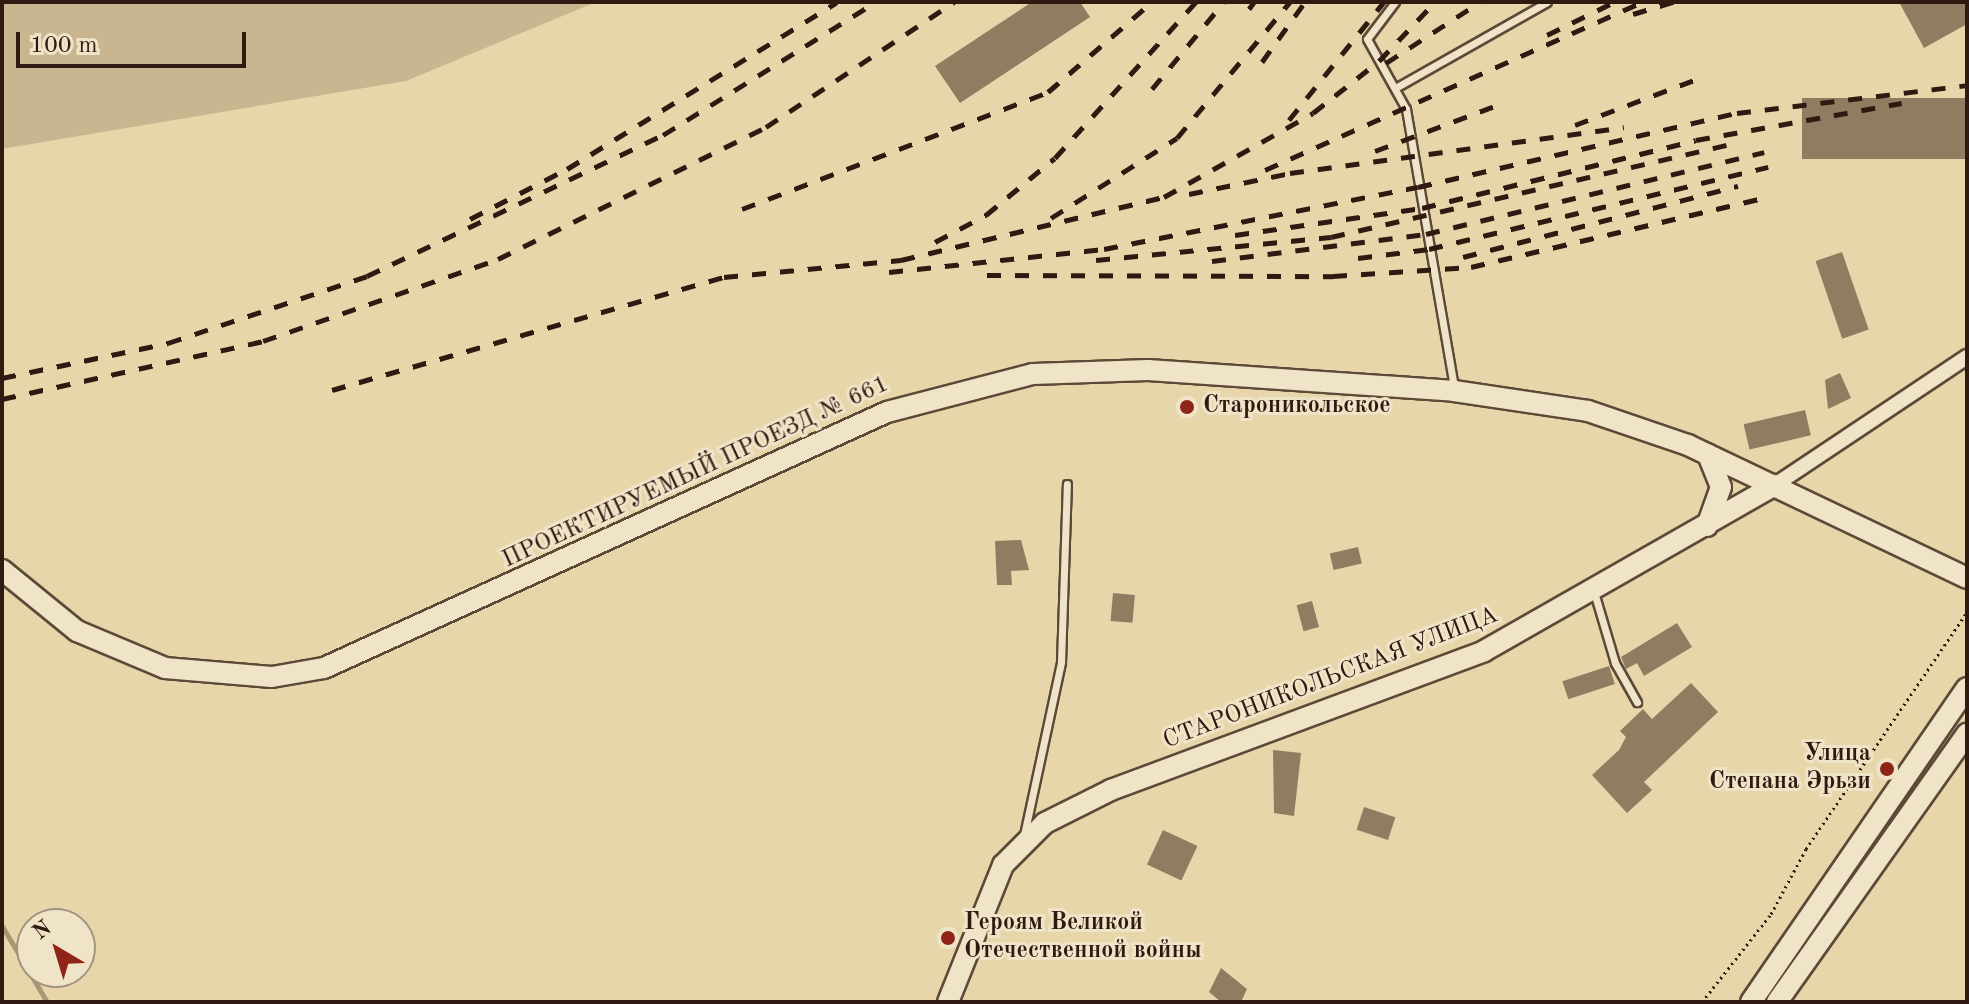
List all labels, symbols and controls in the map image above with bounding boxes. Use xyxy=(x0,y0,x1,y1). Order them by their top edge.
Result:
scale bar xyxy=(20,16,250,66)
text: 100 m xyxy=(30,34,98,58)
street label: ПРОЕКТИРУЕМЫЙ ПРОЕЗД № 661 xyxy=(498,371,894,575)
place label: Староникольское xyxy=(1203,393,1391,421)
marker: Староникольское xyxy=(1178,398,1196,416)
street label: СТАРОНИКОЛЬСКАЯ УЛИЦА xyxy=(1159,602,1503,756)
place label: Улица Степана Эрьзи xyxy=(1709,741,1871,797)
marker: Улица Степана Эрьзи xyxy=(1878,760,1896,778)
north arrow xyxy=(16,908,96,988)
place label: Героям Великой Отечественной войны xyxy=(964,910,1202,966)
text: N xyxy=(29,917,56,945)
marker: Героям Великой Отечественной войны xyxy=(939,929,957,947)

